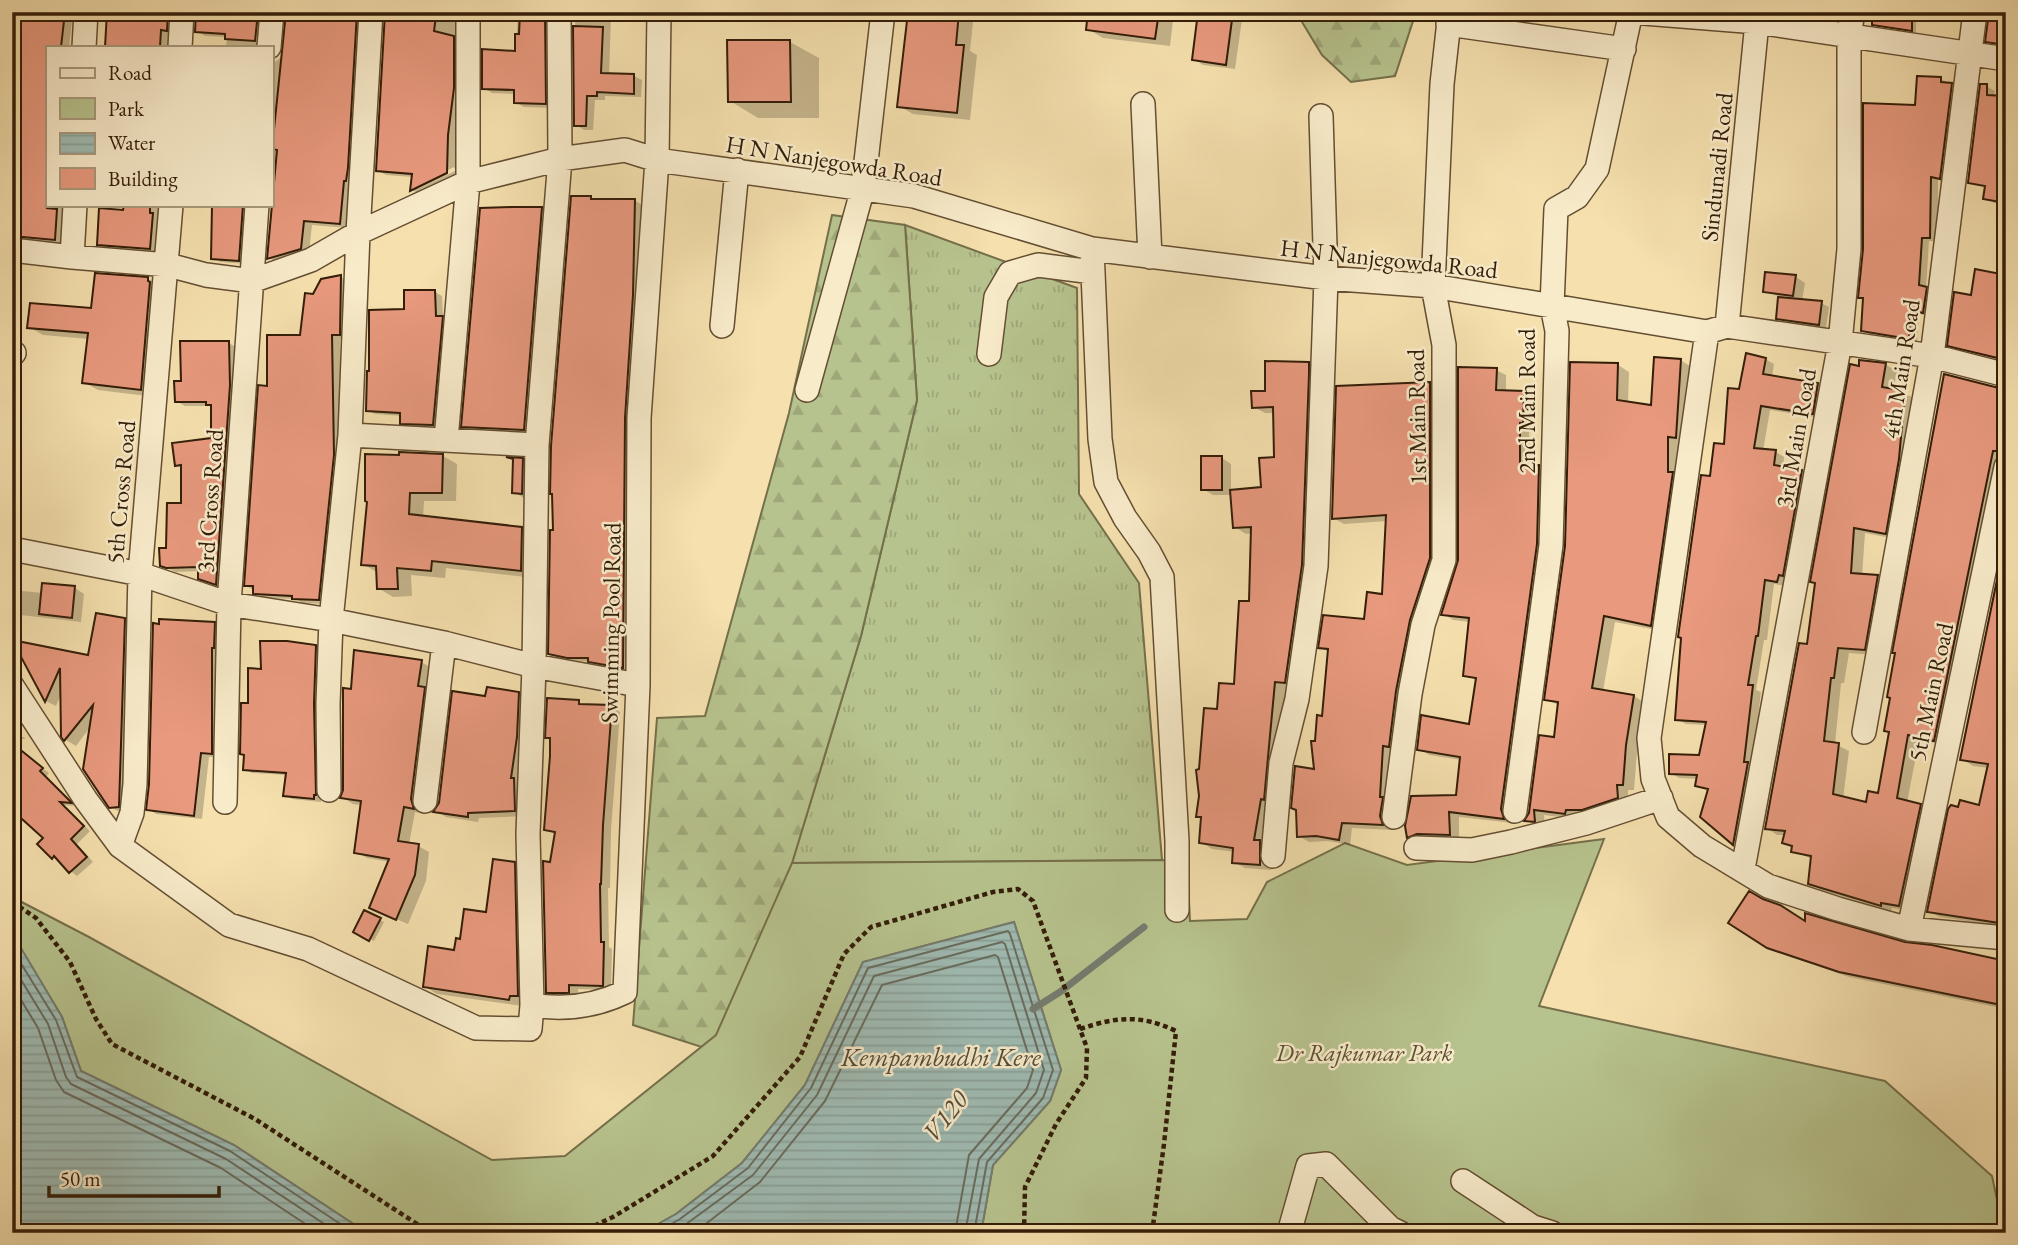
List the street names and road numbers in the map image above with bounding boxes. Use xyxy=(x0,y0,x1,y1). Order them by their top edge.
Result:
street label: Sindunadi Road xyxy=(1693,90,1740,243)
street label: H N Nanjegowda Road xyxy=(724,128,945,193)
street label: H N Nanjegowda Road xyxy=(1279,232,1500,285)
street label: 4th Main Road xyxy=(1874,296,1927,441)
street label: 2nd Main Road xyxy=(1511,327,1542,474)
street label: 1st Main Road xyxy=(1400,348,1433,485)
street label: 3rd Main Road xyxy=(1768,365,1823,510)
street label: 5th Cross Road xyxy=(99,418,142,565)
street label: 3rd Cross Road xyxy=(189,427,230,574)
street label: Swimming Pool Road xyxy=(593,521,628,724)
street label: 5th Main Road xyxy=(1901,619,1960,764)

